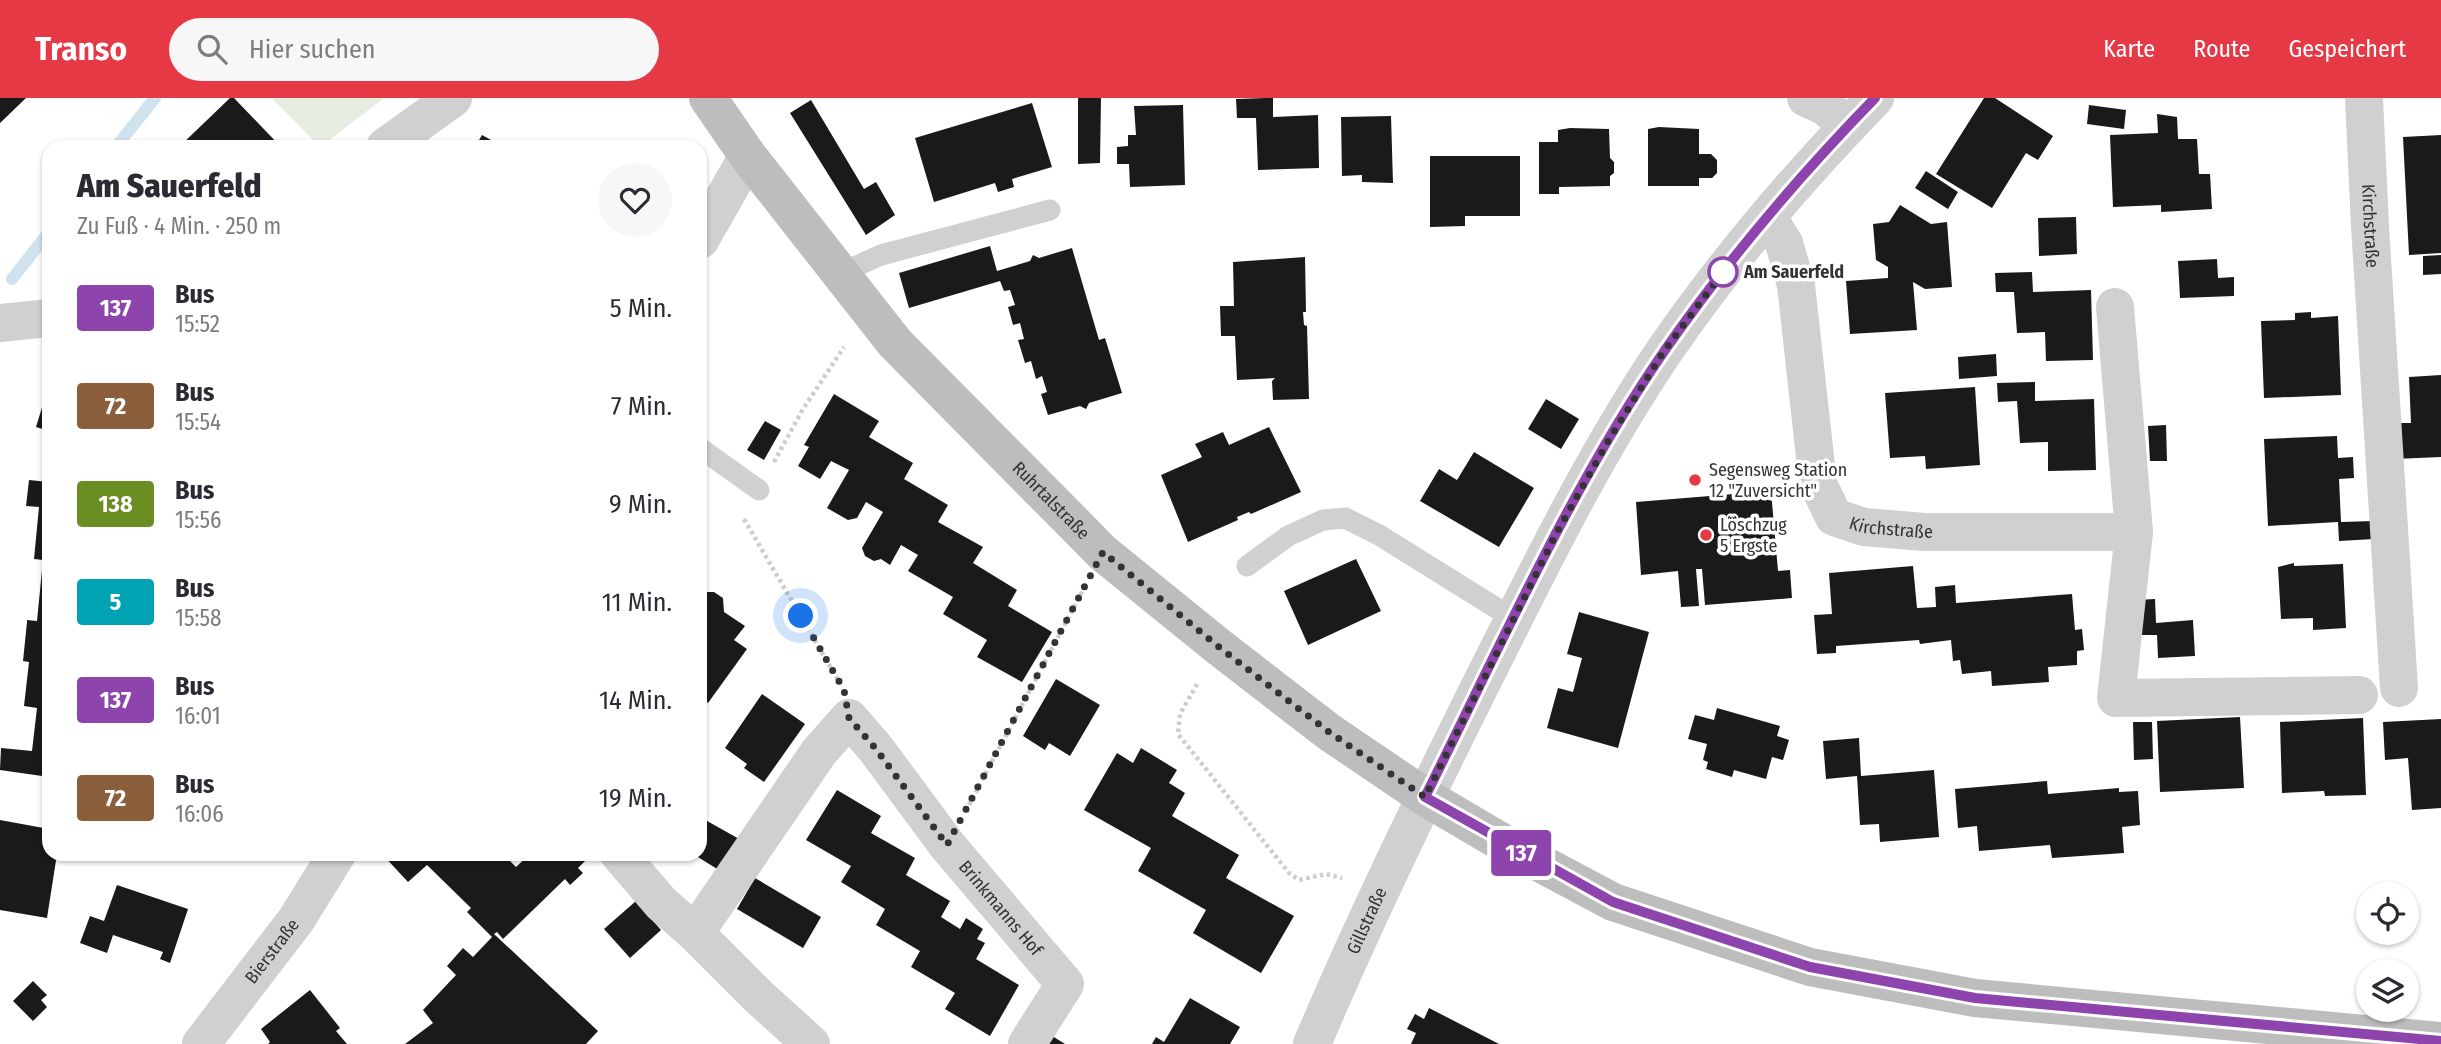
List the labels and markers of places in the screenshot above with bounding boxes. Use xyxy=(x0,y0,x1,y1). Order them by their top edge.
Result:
marker: Am Sauerfeld xyxy=(1708,257,1738,287)
place label: Am Sauerfeld xyxy=(1743,261,1844,283)
place label: Segensweg Station 12 "Zuversicht" xyxy=(1709,459,1847,502)
marker: Segensweg Station 12 "Zuversicht" xyxy=(1687,472,1703,488)
place label: Löschzug 5 Ergste xyxy=(1720,514,1787,557)
marker: Löschzug 5 Ergste xyxy=(1698,527,1714,543)

